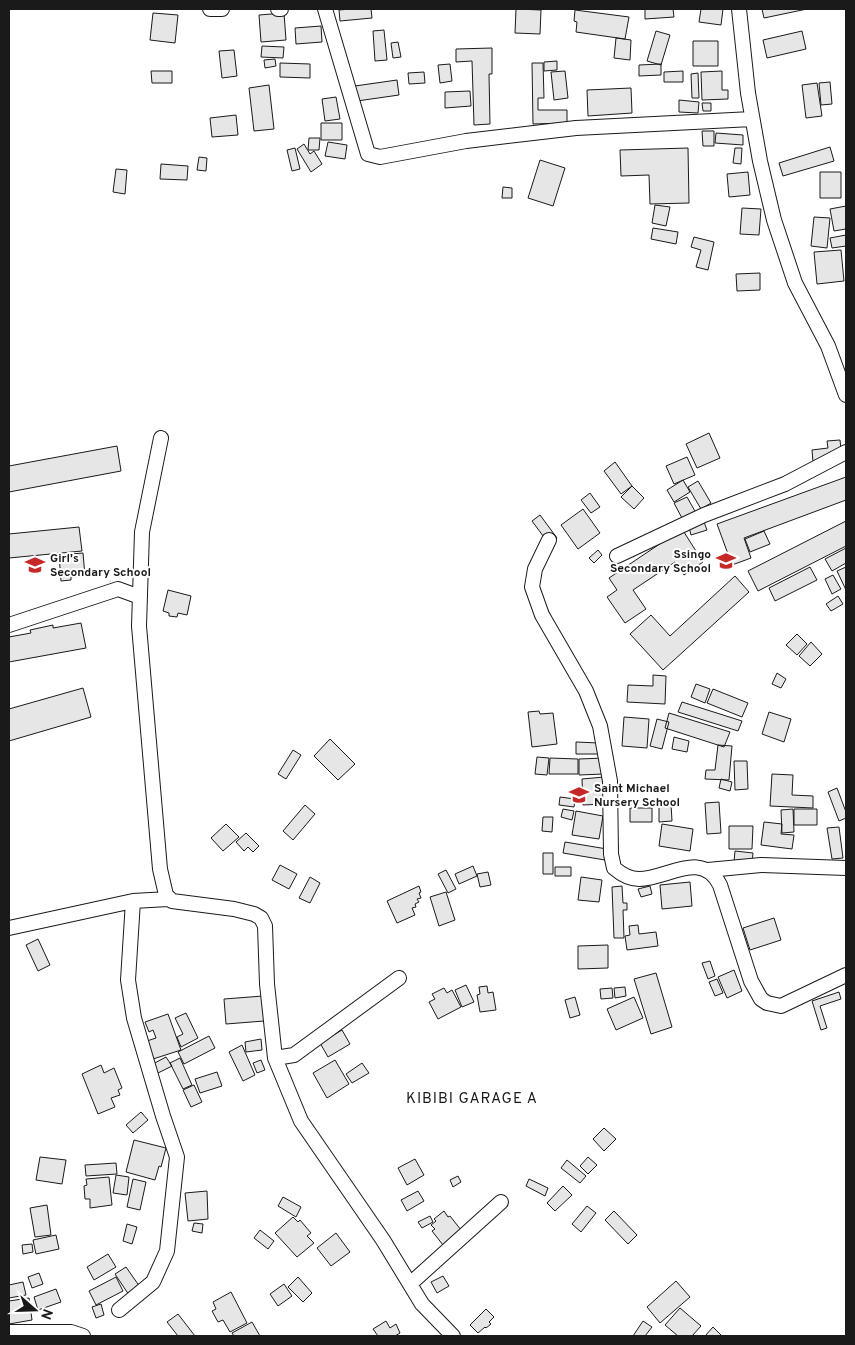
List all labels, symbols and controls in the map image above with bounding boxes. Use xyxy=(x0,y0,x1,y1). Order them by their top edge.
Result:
place label: Ssingo Secondary School xyxy=(610,547,711,577)
school or university icon: Ssingo Secondary School xyxy=(715,550,737,572)
place label: Girl's Secondary School xyxy=(50,551,151,581)
school or university icon: Girl's Secondary School xyxy=(24,554,46,576)
place label: Saint Michael Nursery School xyxy=(594,781,680,811)
school or university icon: Saint Michael Nursery School xyxy=(568,784,590,806)
district label: KIBIBI GARAGE A xyxy=(406,1090,538,1109)
north arrow xyxy=(10,1285,60,1335)
text: N xyxy=(36,1306,56,1322)

